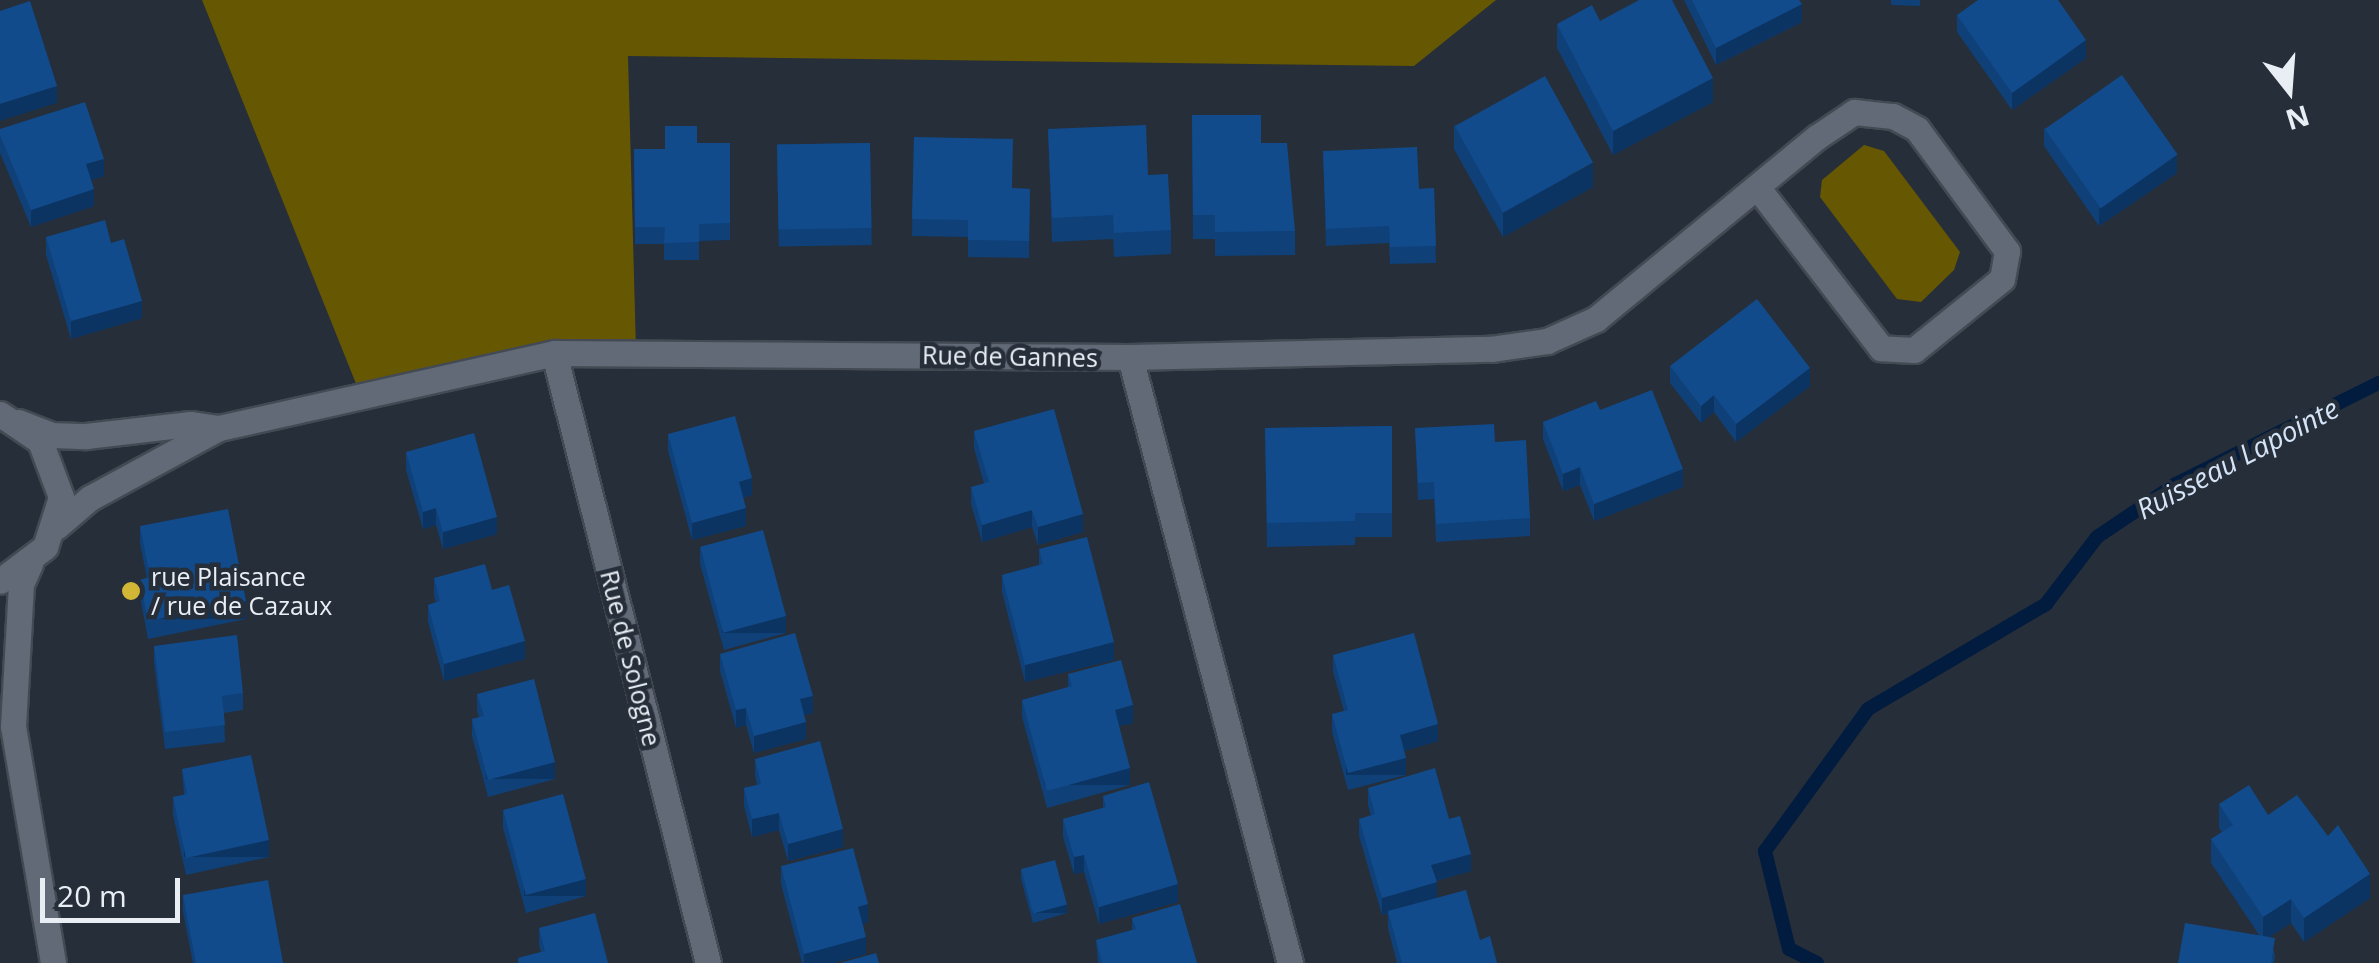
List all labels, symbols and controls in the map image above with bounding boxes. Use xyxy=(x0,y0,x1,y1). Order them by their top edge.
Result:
north arrow xyxy=(2239,40,2339,140)
text: N xyxy=(2281,97,2314,140)
street label: Rue de Gannes xyxy=(922,339,1098,373)
water label: Ruisseau Lapointe xyxy=(2130,391,2344,525)
place label: rue Plaisance / rue de Cazaux xyxy=(151,562,332,621)
street label: Rue de Sologne xyxy=(595,567,667,749)
marker: rue Plaisance / rue de Cazaux xyxy=(120,580,142,602)
scale bar xyxy=(45,858,185,920)
text: 20 m xyxy=(57,875,127,916)

